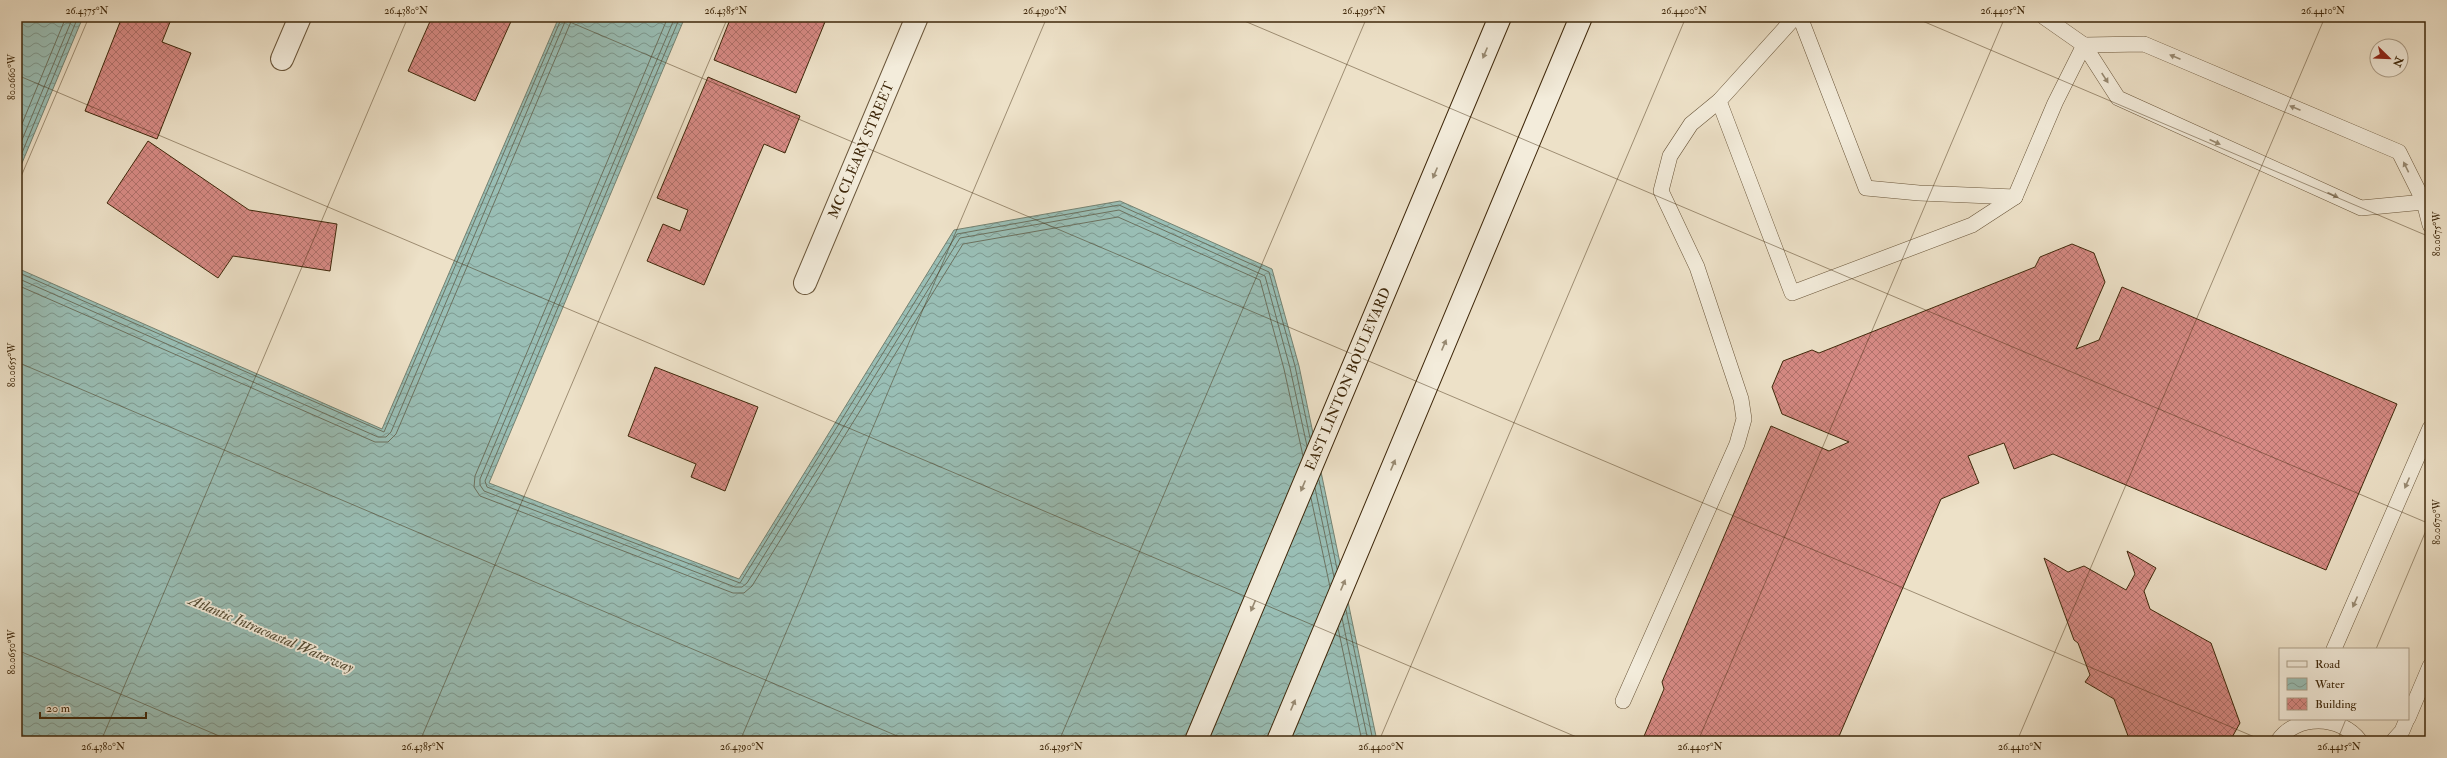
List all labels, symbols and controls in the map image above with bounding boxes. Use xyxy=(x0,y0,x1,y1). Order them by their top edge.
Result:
text: 26.4375°N xyxy=(66,5,108,17)
text: 26.4380°N xyxy=(384,5,428,17)
text: 26.4385°N xyxy=(705,5,748,17)
text: 26.4390°N xyxy=(1023,5,1067,17)
text: 26.4395°N xyxy=(1342,5,1386,17)
text: 26.4400°N xyxy=(1661,5,1707,17)
text: 26.4405°N xyxy=(1981,5,2026,17)
text: 26.4410°N xyxy=(2301,5,2345,17)
north arrow xyxy=(2369,38,2409,78)
one-way arrow xyxy=(1482,47,1488,59)
text: 80.0660°W xyxy=(6,53,18,100)
one-way arrow xyxy=(2170,54,2181,60)
text: N xyxy=(2389,54,2406,70)
one-way arrow xyxy=(2101,73,2109,83)
street label: MC CLEARY STREET xyxy=(824,79,898,221)
one-way arrow xyxy=(2289,105,2300,111)
one-way arrow xyxy=(2209,139,2220,145)
one-way arrow xyxy=(2403,162,2410,173)
one-way arrow xyxy=(1431,167,1437,179)
one-way arrow xyxy=(2328,192,2339,198)
text: 80.0675°W xyxy=(2431,211,2443,256)
street label: EAST LINTON BOULEVARD xyxy=(1302,285,1394,473)
one-way arrow xyxy=(1441,339,1447,351)
text: 80.0655°W xyxy=(6,342,18,387)
one-way arrow xyxy=(1391,459,1397,471)
one-way arrow xyxy=(2404,477,2410,489)
one-way arrow xyxy=(1300,481,1306,493)
text: 80.0670°W xyxy=(2431,499,2443,545)
one-way arrow xyxy=(1341,579,1347,591)
water label: Atlantic Intracoastal Waterway xyxy=(184,590,357,678)
one-way arrow xyxy=(2352,596,2358,607)
one-way arrow xyxy=(1250,601,1256,612)
text: 80.0650°W xyxy=(6,629,18,675)
legend xyxy=(2279,648,2409,720)
text: Road xyxy=(2315,657,2340,672)
text: Water xyxy=(2314,677,2345,692)
scale bar xyxy=(40,694,146,720)
text: Building xyxy=(2315,697,2358,712)
one-way arrow xyxy=(1290,699,1296,711)
text: 20 m xyxy=(46,701,71,716)
text: 26.4380°N xyxy=(81,741,125,753)
text: 26.4385°N xyxy=(402,741,445,753)
text: 26.4390°N xyxy=(720,741,764,753)
text: 26.4395°N xyxy=(1039,741,1083,753)
text: 26.4400°N xyxy=(1358,741,1404,753)
text: 26.4405°N xyxy=(1678,741,1723,753)
text: 26.4410°N xyxy=(1998,741,2042,753)
text: 26.4415°N xyxy=(2317,741,2361,753)

